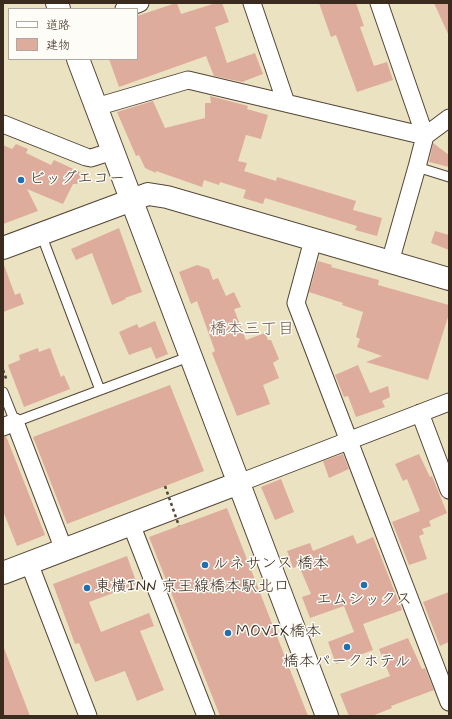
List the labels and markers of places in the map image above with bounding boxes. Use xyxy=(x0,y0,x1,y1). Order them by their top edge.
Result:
place label: ビッグエコー xyxy=(29,170,125,190)
marker: ビッグエコー xyxy=(16,175,26,185)
place label: ルネサンス 橋本 xyxy=(213,555,329,575)
marker: ルネサンス 橋本 xyxy=(200,560,210,570)
place label: 東横INN 京王線橋本駅北口 xyxy=(95,578,289,598)
marker: エムシックス xyxy=(359,580,369,590)
marker: 東横INN 京王線橋本駅北口 xyxy=(82,583,92,593)
place label: エムシックス xyxy=(316,591,412,611)
place label: MOVIX橋本 xyxy=(236,623,321,643)
marker: MOVIX橋本 xyxy=(223,628,233,638)
marker: 橋本パークホテル xyxy=(342,642,352,652)
place label: 橋本パークホテル xyxy=(283,653,411,673)

